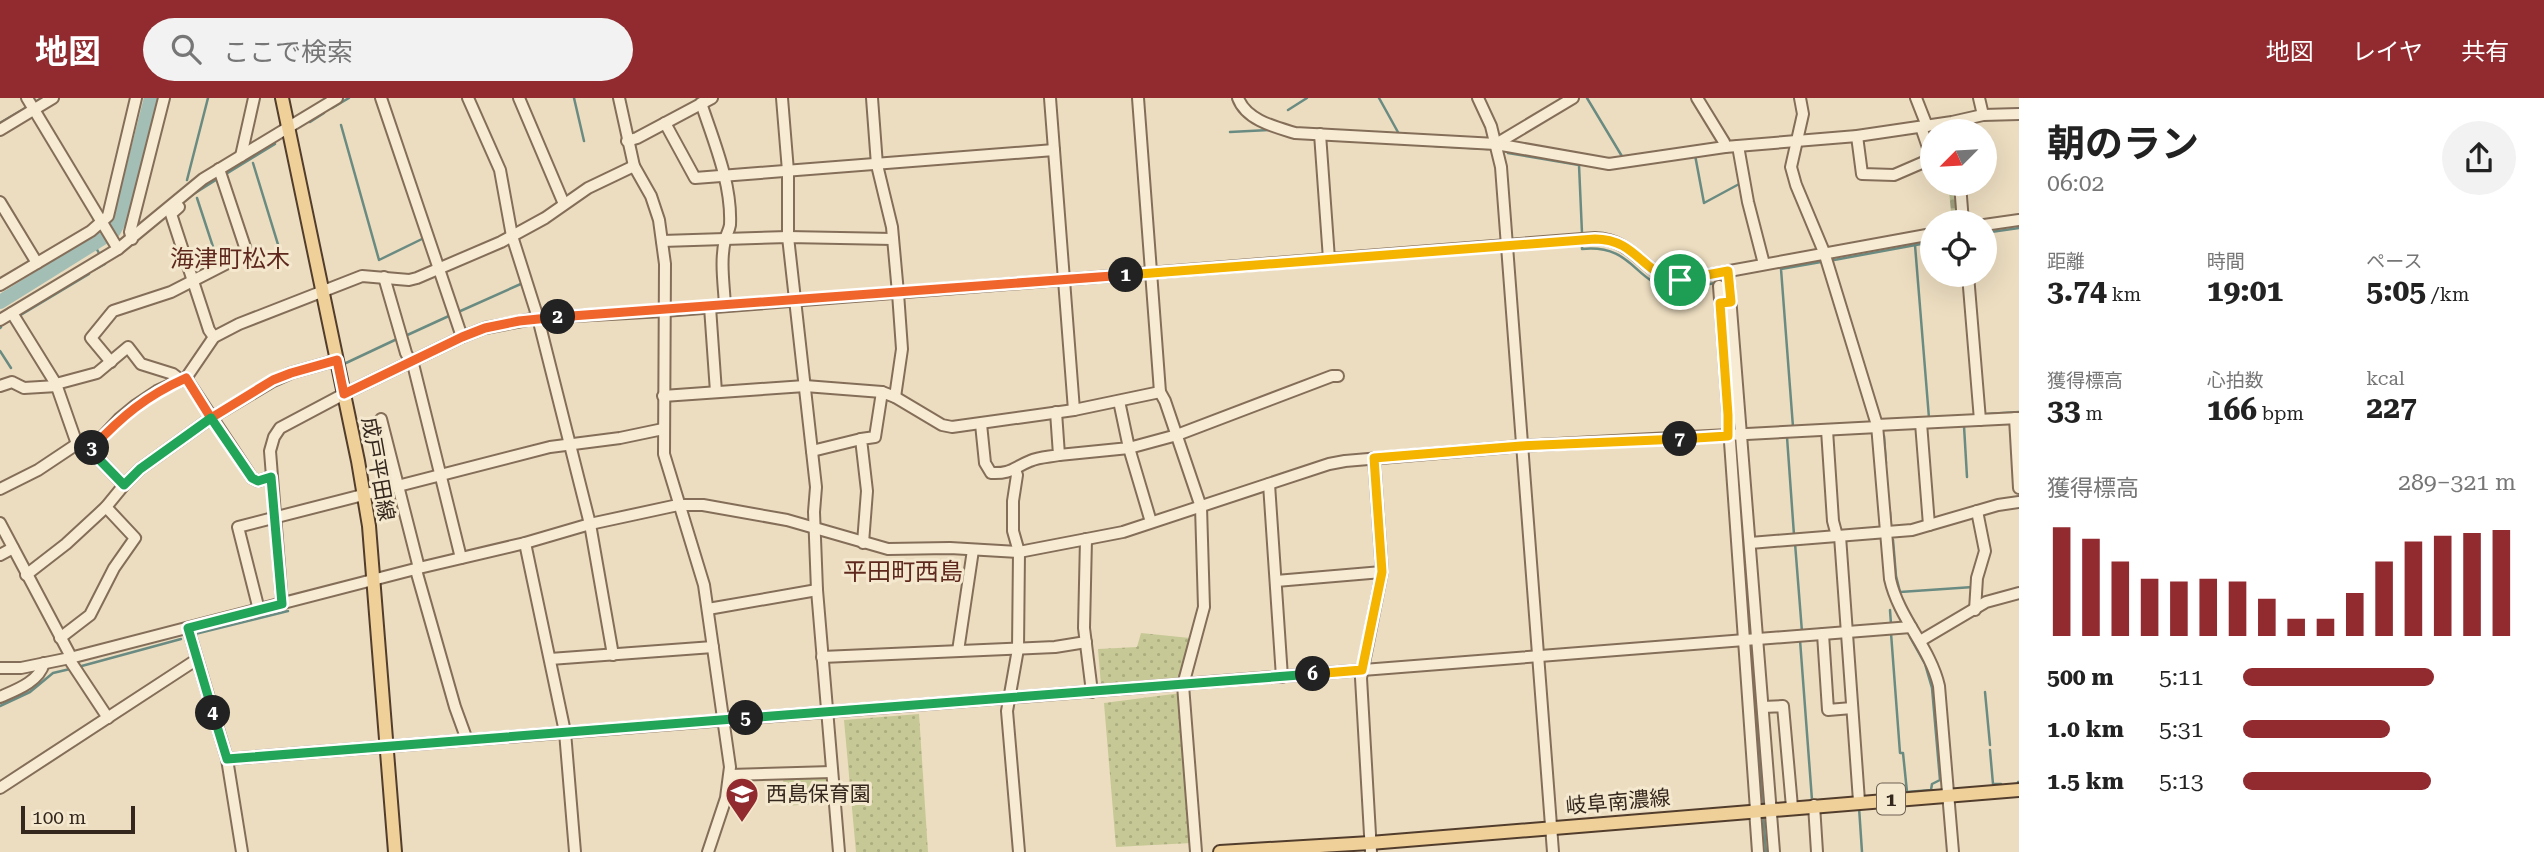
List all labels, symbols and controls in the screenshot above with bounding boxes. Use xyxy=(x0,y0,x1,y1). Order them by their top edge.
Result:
search box xyxy=(143,18,633,81)
icon: search xyxy=(167,30,205,68)
text: 地図 xyxy=(35,32,101,71)
text: ここで検索 xyxy=(223,37,353,67)
text: 地図 xyxy=(2266,38,2314,66)
text: レイヤ xyxy=(2352,38,2423,66)
text: 共有 xyxy=(2461,38,2509,66)
north arrow xyxy=(1920,119,1997,196)
map controls xyxy=(1920,119,1997,287)
button: share xyxy=(2442,121,2516,195)
text: 朝のラン xyxy=(2047,122,2199,166)
text: 06:02 xyxy=(2047,170,2104,197)
button: locate xyxy=(1920,210,1997,287)
district label: 海津町松木 xyxy=(170,245,290,273)
pin xyxy=(1650,250,1710,310)
text: 距離 xyxy=(2047,250,2085,273)
text: 時間 xyxy=(2207,250,2245,273)
text: ペース xyxy=(2366,250,2422,273)
pin: 1 xyxy=(1108,258,1144,292)
icon: arrive xyxy=(1661,261,1699,299)
text: 1 xyxy=(1120,263,1131,286)
text: 3.74 xyxy=(2047,273,2107,308)
text: 19:01 xyxy=(2207,273,2283,308)
text: 5:05 xyxy=(2366,273,2426,308)
text: km xyxy=(2107,283,2141,306)
text: /km xyxy=(2426,283,2469,306)
pin: 2 xyxy=(540,300,576,334)
text: 2 xyxy=(552,305,563,328)
text: kcal xyxy=(2366,367,2405,390)
text: 獲得標高 xyxy=(2047,369,2123,392)
text: 心拍数 xyxy=(2207,369,2264,392)
text: 227 xyxy=(2366,390,2417,425)
text: 33 xyxy=(2047,392,2081,427)
text: 166 xyxy=(2207,392,2257,427)
text: m xyxy=(2081,402,2103,425)
text: bpm xyxy=(2257,402,2304,425)
street label: 成戸平田線 xyxy=(357,415,399,523)
pin: 7 xyxy=(1662,422,1698,456)
text: 7 xyxy=(1674,427,1685,450)
pin: 3 xyxy=(74,430,110,466)
text: 3 xyxy=(86,436,97,459)
text: 289–321 m xyxy=(2398,469,2516,496)
text: 獲得標高 xyxy=(2047,475,2139,502)
district label: 平田町西島 xyxy=(843,558,963,586)
pin: 6 xyxy=(1296,656,1330,692)
text: 6 xyxy=(1307,662,1318,685)
text: 500 m xyxy=(2047,664,2114,691)
text: 5:11 xyxy=(2159,664,2204,691)
pin: 4 xyxy=(196,696,230,730)
pin: 5 xyxy=(728,700,764,736)
text: 4 xyxy=(207,701,218,724)
text: 5 xyxy=(740,706,751,729)
text: 1.0 km xyxy=(2047,716,2124,743)
text: 5:31 xyxy=(2159,716,2204,743)
text: 1.5 km xyxy=(2047,768,2124,795)
text: 5:13 xyxy=(2159,768,2204,795)
school or university icon: 西島保育園 xyxy=(723,775,761,824)
place label: 西島保育園 xyxy=(766,782,871,806)
road number: 1 xyxy=(1877,784,1905,814)
street label: 岐阜南濃線 xyxy=(1565,785,1671,819)
scale bar xyxy=(21,803,135,835)
text: 100 m xyxy=(32,806,86,829)

